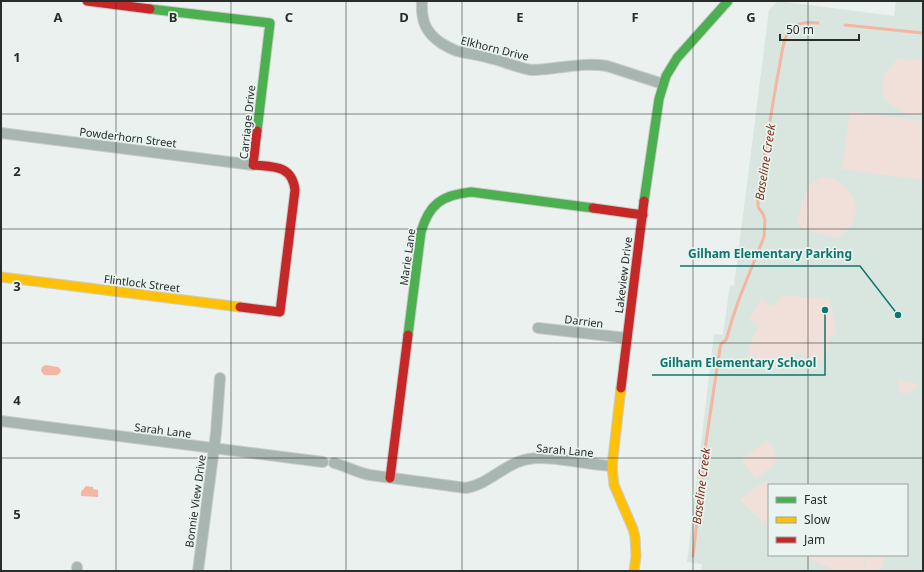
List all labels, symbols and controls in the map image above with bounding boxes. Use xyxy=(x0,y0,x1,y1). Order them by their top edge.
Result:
text: A xyxy=(54,8,63,26)
text: B xyxy=(169,8,177,26)
text: C xyxy=(285,8,293,26)
text: D xyxy=(399,8,409,26)
text: E xyxy=(516,8,524,26)
text: F xyxy=(631,8,639,26)
text: G xyxy=(746,8,756,26)
scale bar xyxy=(780,16,859,42)
text: 50 m xyxy=(786,21,814,38)
street label: Elkhorn Drive xyxy=(459,32,531,64)
text: 1 xyxy=(13,48,21,66)
street label: Carriage Drive xyxy=(236,84,258,160)
water label: Baseline Creek xyxy=(751,122,780,201)
street label: Powderhorn Street xyxy=(79,124,177,150)
text: 2 xyxy=(13,162,21,180)
street label: Marie Lane xyxy=(396,227,418,287)
street label: Lakeview Drive xyxy=(611,236,635,314)
callout: Gilham Elementary Parking xyxy=(680,242,860,266)
text: Gilham Elementary Parking xyxy=(688,245,852,262)
street label: Flintlock Street xyxy=(103,271,181,295)
text: 3 xyxy=(13,277,21,295)
street label: Darrien xyxy=(564,311,604,331)
callout: Gilham Elementary School xyxy=(652,351,825,375)
text: Gilham Elementary School xyxy=(660,354,816,371)
text: 4 xyxy=(13,391,21,409)
street label: Sarah Lane xyxy=(134,419,192,441)
street label: Sarah Lane xyxy=(536,440,594,460)
water label: Baseline Creek xyxy=(688,446,714,525)
street label: Bonnie View Drive xyxy=(181,454,209,548)
legend xyxy=(768,484,908,556)
text: Fast xyxy=(804,491,828,508)
text: 5 xyxy=(13,505,21,523)
text: Slow xyxy=(804,511,831,528)
text: Jam xyxy=(803,531,825,548)

